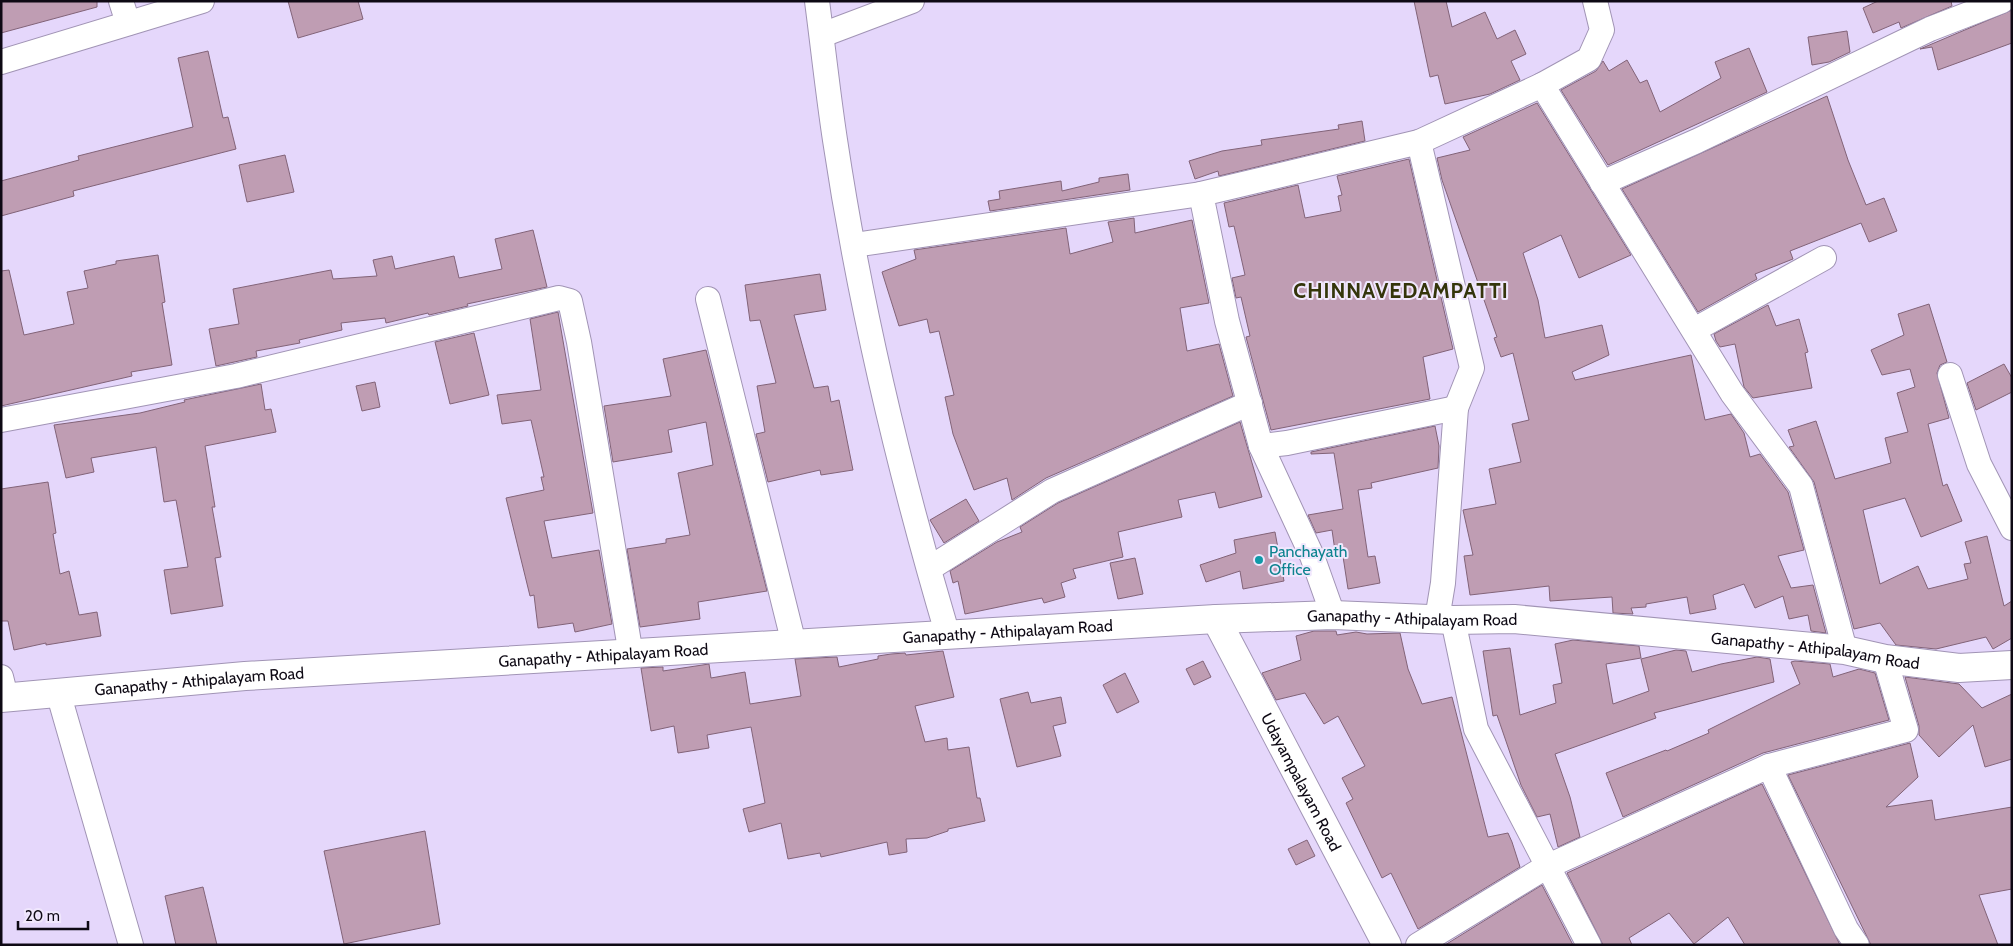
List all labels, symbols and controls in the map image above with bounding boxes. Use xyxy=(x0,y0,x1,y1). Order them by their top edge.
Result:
district label: CHINNAVEDAMPATTI xyxy=(1293,278,1509,303)
place label: Panchayath Office xyxy=(1269,542,1347,579)
marker: Panchayath Office xyxy=(1253,554,1265,566)
street label: Ganapathy - Athipalayam Road xyxy=(1307,606,1517,630)
street label: Ganapathy - Athipalayam Road xyxy=(902,616,1113,647)
street label: Ganapathy - Athipalayam Road xyxy=(1710,629,1921,673)
street label: Ganapathy - Athipalayam Road xyxy=(498,640,709,671)
street label: Ganapathy - Athipalayam Road xyxy=(94,664,305,700)
street label: Udayampalayam Road xyxy=(1257,710,1345,854)
scale bar xyxy=(18,898,88,930)
text: 20 m xyxy=(25,907,60,925)

